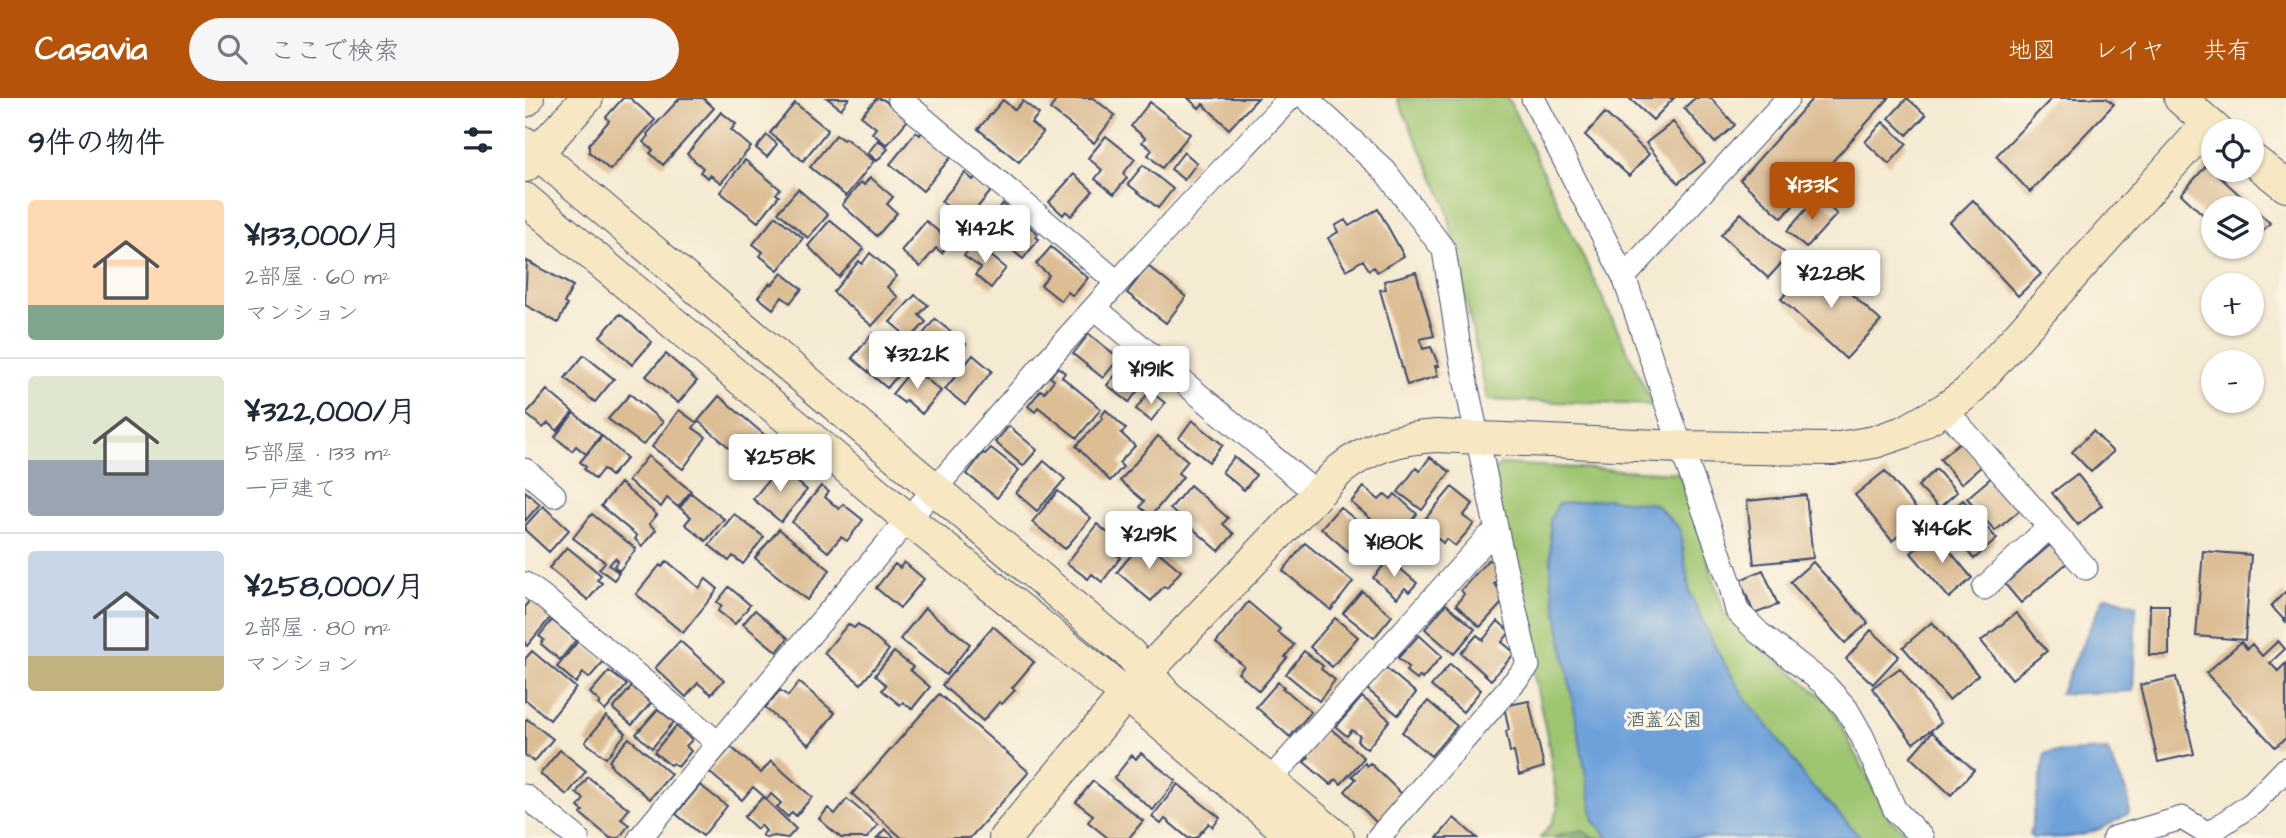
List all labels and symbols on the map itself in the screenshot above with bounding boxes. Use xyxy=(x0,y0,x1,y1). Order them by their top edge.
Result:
pin: ¥133K xyxy=(1763,162,1861,222)
pin: ¥142K xyxy=(936,206,1034,265)
pin: ¥228K xyxy=(1782,250,1880,310)
pin: ¥322K xyxy=(868,331,966,391)
pin: ¥191K xyxy=(1102,346,1200,406)
pin: ¥258K xyxy=(731,434,829,494)
pin: ¥146K xyxy=(1893,505,1991,565)
pin: ¥219K xyxy=(1100,512,1198,571)
pin: ¥180K xyxy=(1345,519,1443,579)
park label: 酒蓋公園 xyxy=(1626,707,1702,734)

